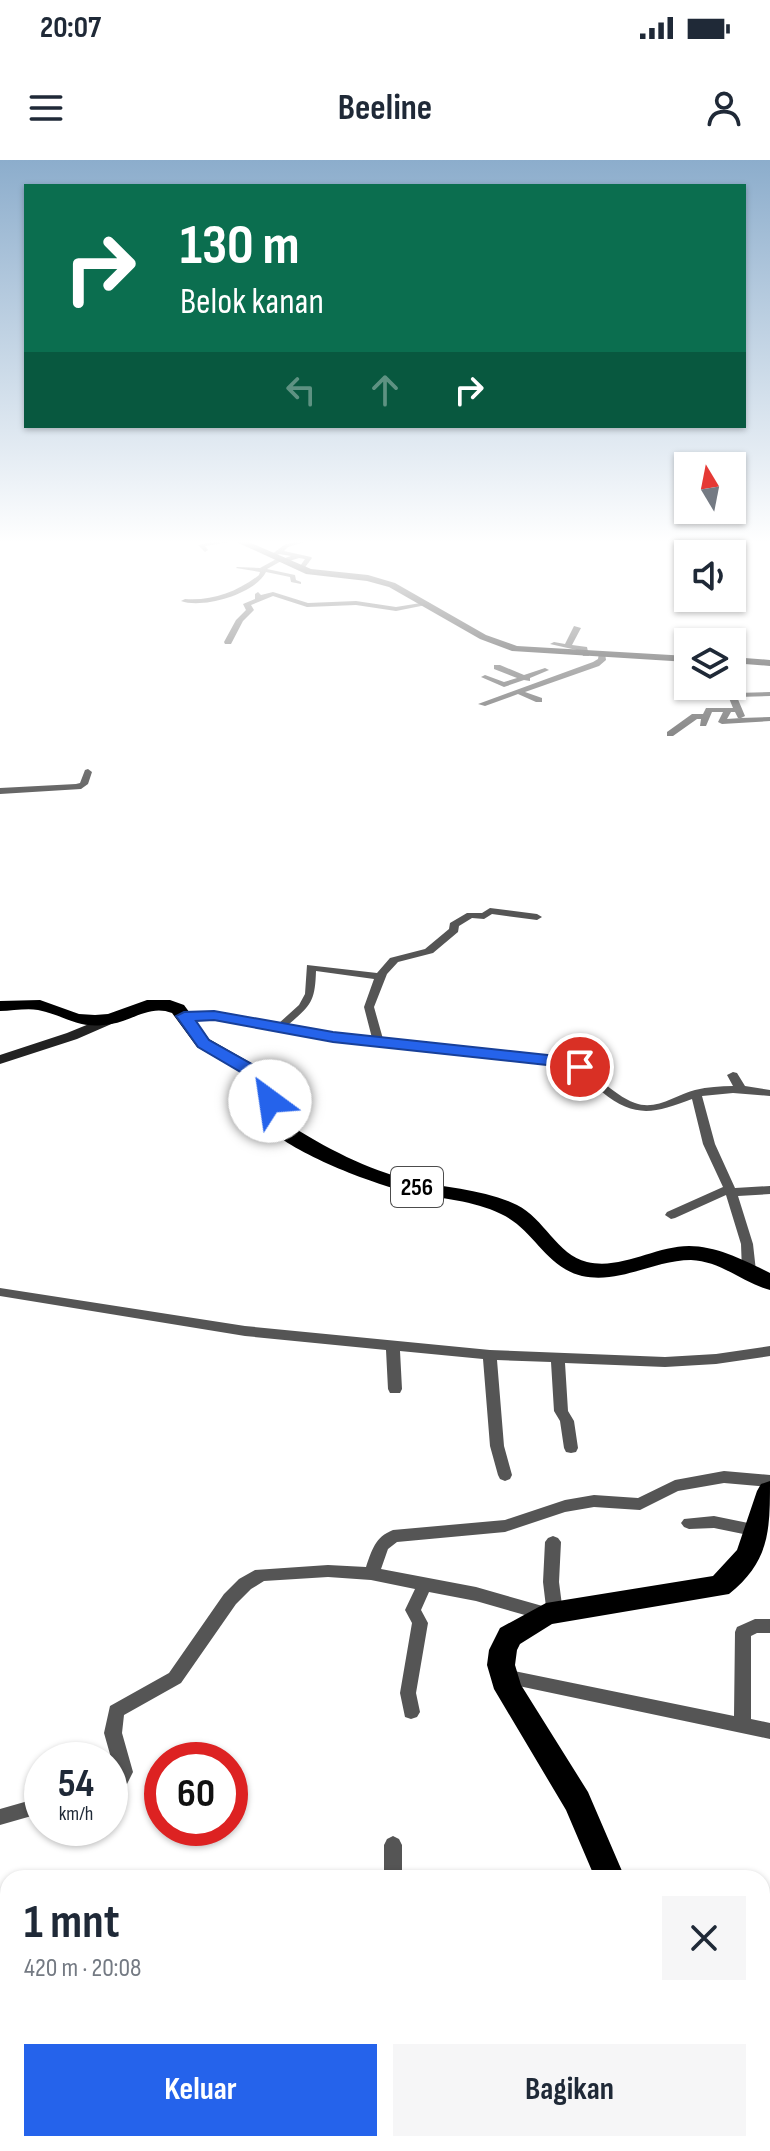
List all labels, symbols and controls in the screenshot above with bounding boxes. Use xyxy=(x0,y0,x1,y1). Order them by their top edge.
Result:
text: 20:07 xyxy=(40,10,101,46)
icon: menu xyxy=(24,86,68,130)
icon: person xyxy=(702,86,746,130)
text: Beeline xyxy=(338,87,432,130)
text: 130 m xyxy=(180,213,300,280)
icon: right xyxy=(48,216,152,320)
text: Belok kanan xyxy=(180,281,324,324)
icon: left xyxy=(279,368,323,412)
icon: ahead xyxy=(363,368,407,412)
icon: right xyxy=(447,368,491,412)
north arrow xyxy=(674,452,746,524)
map controls xyxy=(674,452,746,700)
button: sound xyxy=(674,540,746,612)
button: layers xyxy=(674,628,746,700)
pin xyxy=(546,1033,614,1101)
icon: arrive xyxy=(558,1045,602,1089)
position arrow xyxy=(228,1059,312,1143)
road number: 256 xyxy=(391,1167,443,1207)
speed limit sign: 60 xyxy=(144,1742,248,1846)
text: 54 xyxy=(58,1760,94,1808)
text: km/h xyxy=(59,1802,93,1826)
text: 1 mnt xyxy=(24,1894,120,1951)
button: close xyxy=(662,1896,746,1980)
text: 420 m · 20:08 xyxy=(24,1953,141,1984)
button: Keluar xyxy=(24,2044,377,2136)
button: Bagikan xyxy=(393,2044,746,2136)

